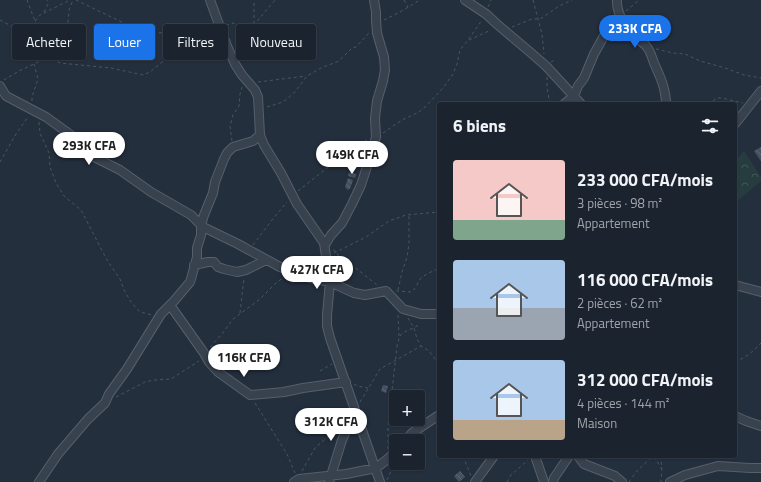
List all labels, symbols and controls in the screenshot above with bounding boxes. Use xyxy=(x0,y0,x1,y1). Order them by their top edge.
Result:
pin: 233K CFA xyxy=(594,15,676,49)
text: 233K CFA xyxy=(608,18,662,38)
chip: Acheter xyxy=(12,24,86,60)
chip: Louer xyxy=(94,24,155,60)
chip: Filtres xyxy=(163,24,228,60)
chip: Nouveau xyxy=(236,24,316,60)
text: 6 biens xyxy=(453,113,506,139)
icon: filters xyxy=(699,115,721,137)
pin: 293K CFA xyxy=(48,132,130,166)
text: 293K CFA xyxy=(62,135,116,155)
pin: 149K CFA xyxy=(311,141,393,175)
text: 149K CFA xyxy=(325,144,379,164)
text: 233 000 CFA/mois xyxy=(577,167,713,193)
icon: home xyxy=(485,176,533,224)
text: 3 pièces · 98 m² xyxy=(577,193,662,213)
text: Appartement xyxy=(577,213,650,233)
pin: 427K CFA xyxy=(276,256,358,290)
text: 427K CFA xyxy=(290,259,344,279)
text: 116 000 CFA/mois xyxy=(577,267,713,293)
icon: home xyxy=(485,276,533,324)
text: 2 pièces · 62 m² xyxy=(577,293,662,313)
text: Appartement xyxy=(577,313,650,333)
pin: 116K CFA xyxy=(203,344,285,378)
text: 116K CFA xyxy=(217,347,271,367)
text: 312 000 CFA/mois xyxy=(577,367,713,393)
icon: home xyxy=(485,376,533,424)
map controls xyxy=(389,390,425,470)
button: + xyxy=(389,390,425,426)
text: 4 pièces · 144 m² xyxy=(577,393,669,413)
pin: 312K CFA xyxy=(290,408,372,442)
text: 312K CFA xyxy=(304,411,358,431)
text: Maison xyxy=(577,413,617,433)
button: − xyxy=(389,434,425,470)

